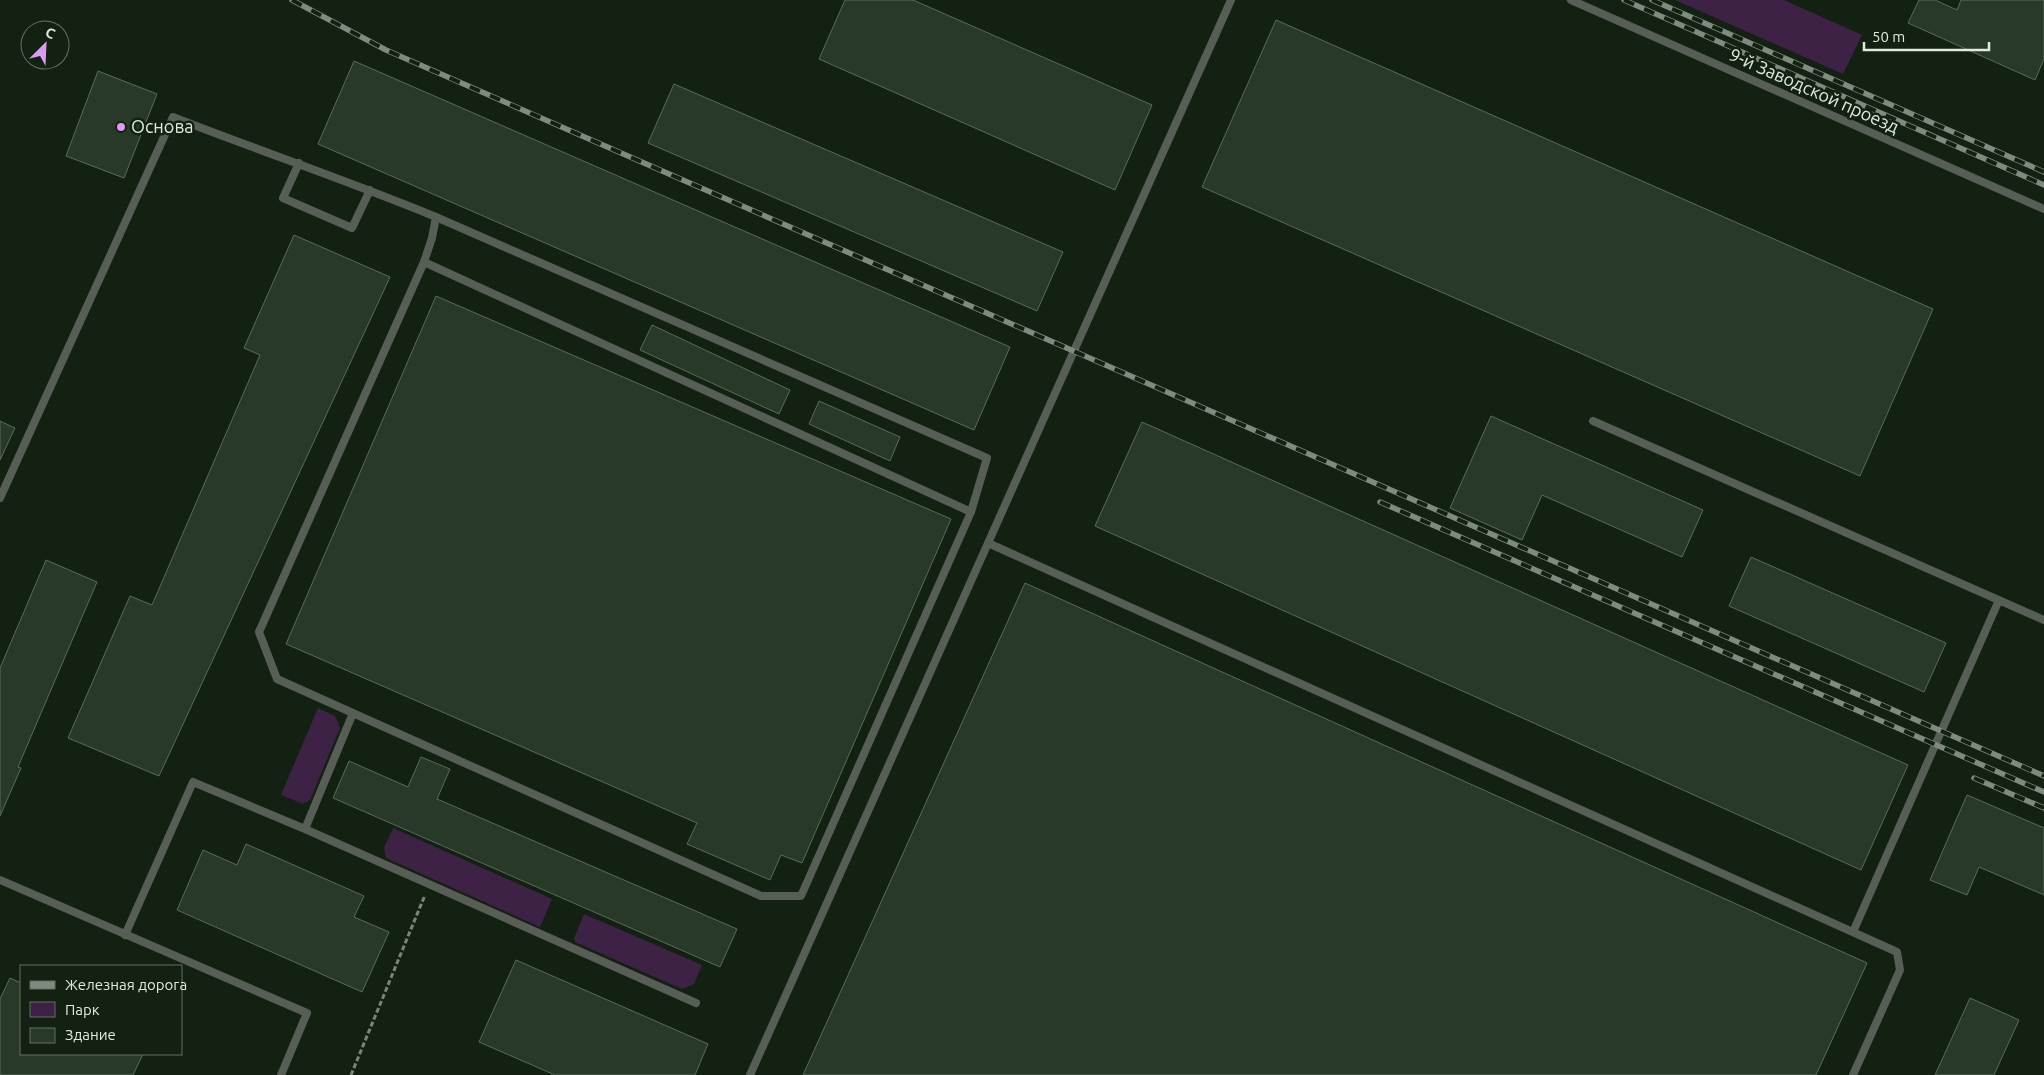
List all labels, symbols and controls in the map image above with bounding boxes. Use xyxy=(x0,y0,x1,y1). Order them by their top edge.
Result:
north arrow xyxy=(20,20,70,70)
scale bar xyxy=(1864,20,1989,52)
text: С xyxy=(43,24,58,42)
text: 50 m xyxy=(1872,28,1905,45)
street label: 9-й Заводской проезд xyxy=(1726,44,1903,137)
place label: Основа xyxy=(131,116,194,136)
marker: Основа xyxy=(115,121,127,133)
legend xyxy=(20,965,182,1055)
text: Железная дорога xyxy=(65,976,187,993)
text: Парк xyxy=(65,1001,100,1018)
text: Здание xyxy=(65,1026,116,1043)

